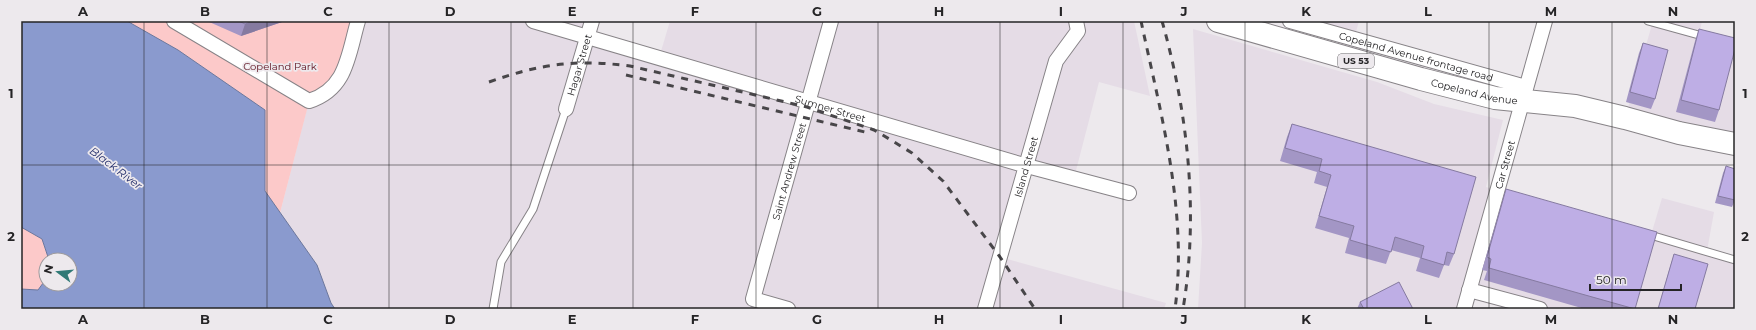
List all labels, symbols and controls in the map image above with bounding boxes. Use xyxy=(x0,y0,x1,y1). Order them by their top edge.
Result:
text: A xyxy=(77,3,89,19)
text: B xyxy=(200,3,210,19)
text: C xyxy=(323,3,333,19)
text: D xyxy=(445,3,456,19)
text: E xyxy=(568,3,577,19)
text: F xyxy=(691,3,699,19)
text: G xyxy=(812,3,822,19)
text: H xyxy=(934,3,944,19)
text: I xyxy=(1059,3,1063,19)
text: J xyxy=(1179,3,1188,19)
text: K xyxy=(1301,3,1311,19)
text: L xyxy=(1424,3,1432,19)
text: M xyxy=(1545,3,1557,19)
text: N xyxy=(1668,3,1678,19)
street label: Copeland Avenue frontage road xyxy=(1337,29,1495,85)
street label: Hagar Street xyxy=(564,33,595,97)
road number: US 53 xyxy=(1338,54,1374,68)
park label: Copeland Park xyxy=(243,60,317,73)
street label: Copeland Avenue xyxy=(1430,76,1518,107)
text: 1 xyxy=(8,85,14,101)
text: 1 xyxy=(1742,85,1748,101)
street label: Sumner Street xyxy=(793,92,867,125)
street label: Saint Andrew Street xyxy=(769,121,809,222)
street label: Island Street xyxy=(1011,135,1041,199)
street label: Car Street xyxy=(1492,139,1518,190)
water label: Black River xyxy=(87,144,145,193)
text: 2 xyxy=(7,228,15,244)
text: 2 xyxy=(1741,228,1749,244)
north arrow xyxy=(38,252,78,292)
text: N xyxy=(40,263,56,275)
scale bar xyxy=(1590,266,1681,292)
text: 50 m xyxy=(1596,272,1627,287)
text: A xyxy=(77,311,89,327)
text: B xyxy=(200,311,210,327)
text: C xyxy=(323,311,333,327)
text: D xyxy=(445,311,456,327)
text: E xyxy=(568,311,577,327)
text: F xyxy=(691,311,699,327)
text: G xyxy=(812,311,822,327)
text: H xyxy=(934,311,944,327)
text: I xyxy=(1059,311,1063,327)
text: J xyxy=(1179,311,1188,327)
text: K xyxy=(1301,311,1311,327)
text: L xyxy=(1424,311,1432,327)
text: M xyxy=(1545,311,1557,327)
text: N xyxy=(1668,311,1678,327)

